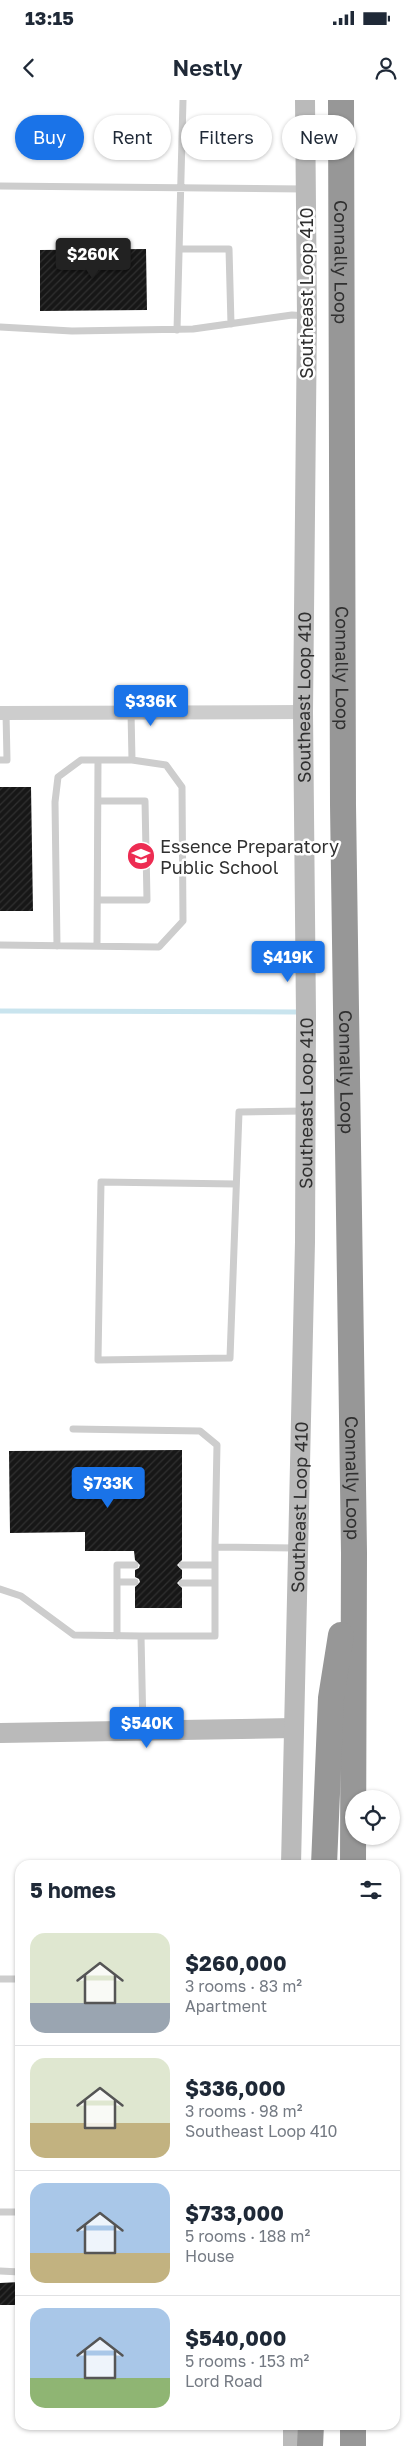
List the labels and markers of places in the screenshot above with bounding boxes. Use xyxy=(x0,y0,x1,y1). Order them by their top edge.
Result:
pin: $260K xyxy=(58,238,128,280)
pin: $336K xyxy=(116,684,186,727)
place label: Essence Preparatory Public School xyxy=(160,835,339,878)
school or university icon: Essence Preparatory Public School xyxy=(126,841,156,871)
pin: $419K xyxy=(253,940,323,983)
pin: $733K xyxy=(73,1466,143,1509)
pin: $540K xyxy=(112,1706,182,1749)

